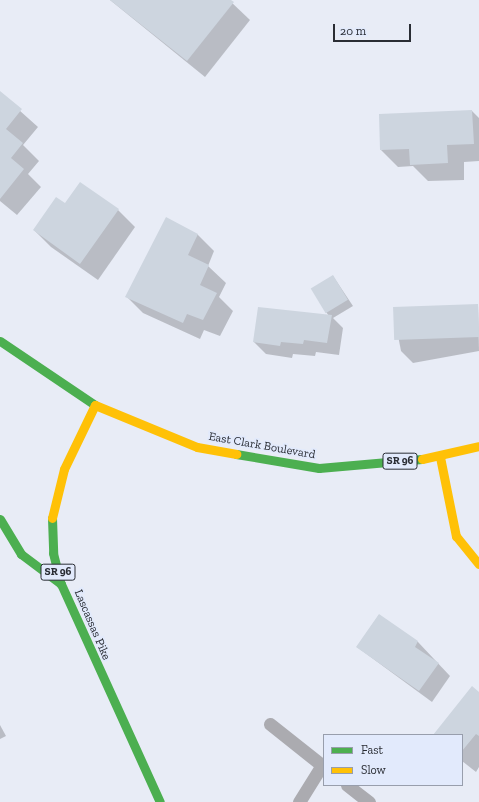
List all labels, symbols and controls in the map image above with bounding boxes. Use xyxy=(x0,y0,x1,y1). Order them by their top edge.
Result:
scale bar xyxy=(335,16,413,42)
text: 20 m xyxy=(340,24,366,38)
street label: East Clark Boulevard xyxy=(207,430,317,462)
road number: SR 96 xyxy=(382,452,418,470)
road number: SR 96 xyxy=(40,563,76,581)
street label: Lascassas Pike xyxy=(71,588,113,662)
legend xyxy=(323,734,463,786)
text: Fast xyxy=(361,743,383,757)
text: Slow xyxy=(361,763,386,777)

